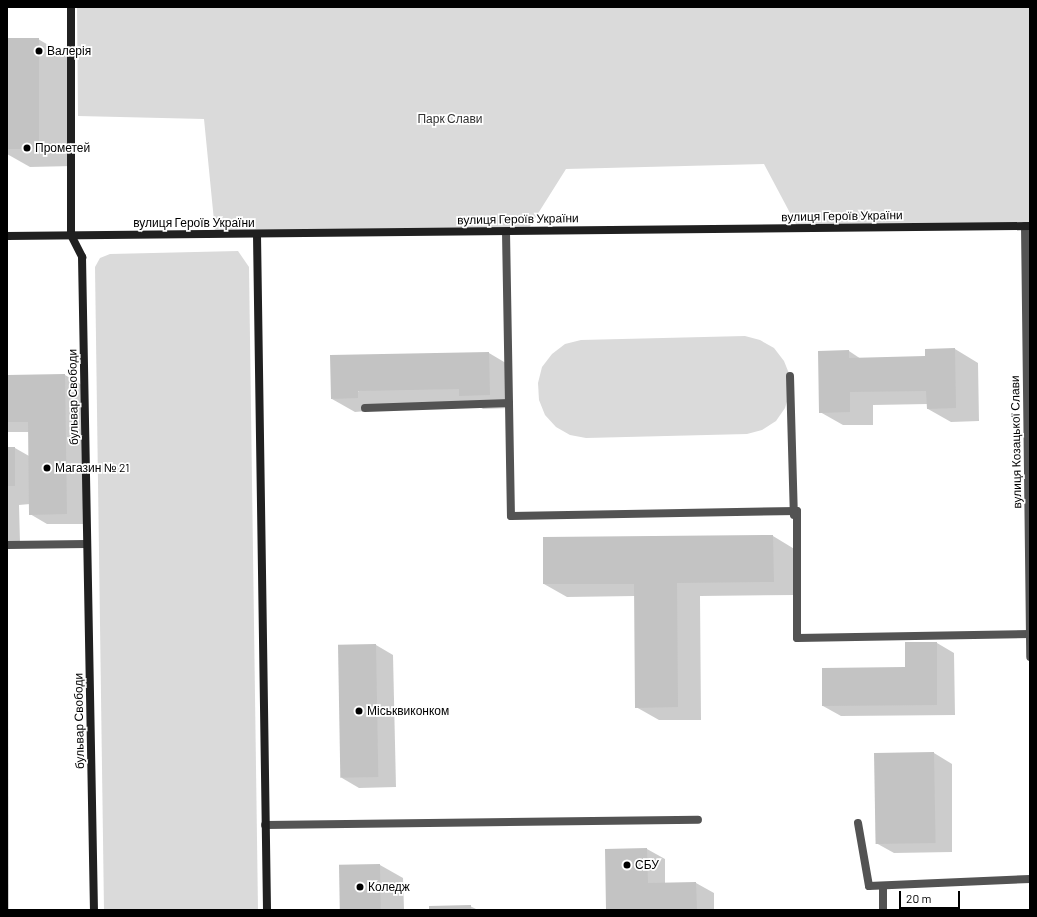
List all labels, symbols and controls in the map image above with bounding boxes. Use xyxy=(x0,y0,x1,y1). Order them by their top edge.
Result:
place label: Валерія xyxy=(47,44,91,58)
marker: Валерія xyxy=(34,46,44,56)
park label: Парк Слави xyxy=(417,112,483,126)
place label: Прометей xyxy=(35,141,90,155)
marker: Прометей xyxy=(22,143,32,153)
street label: вулиця Героїв України xyxy=(781,208,903,224)
street label: вулиця Героїв України xyxy=(457,211,579,227)
street label: вулиця Героїв України xyxy=(133,216,255,230)
street label: бульвар Свободи xyxy=(65,349,81,445)
street label: вулиця Козацької Слави xyxy=(1008,375,1024,509)
place label: Магазин № 21 xyxy=(55,461,129,475)
marker: Магазин № 21 xyxy=(42,463,52,473)
street label: бульвар Свободи xyxy=(71,673,87,769)
place label: Міськвиконком xyxy=(367,704,449,718)
marker: Міськвиконком xyxy=(354,706,364,716)
place label: СБУ xyxy=(635,858,659,872)
marker: СБУ xyxy=(622,860,632,870)
place label: Коледж xyxy=(368,880,410,894)
marker: Коледж xyxy=(355,882,365,892)
scale bar xyxy=(901,883,962,909)
text: 20 m xyxy=(906,891,932,905)

